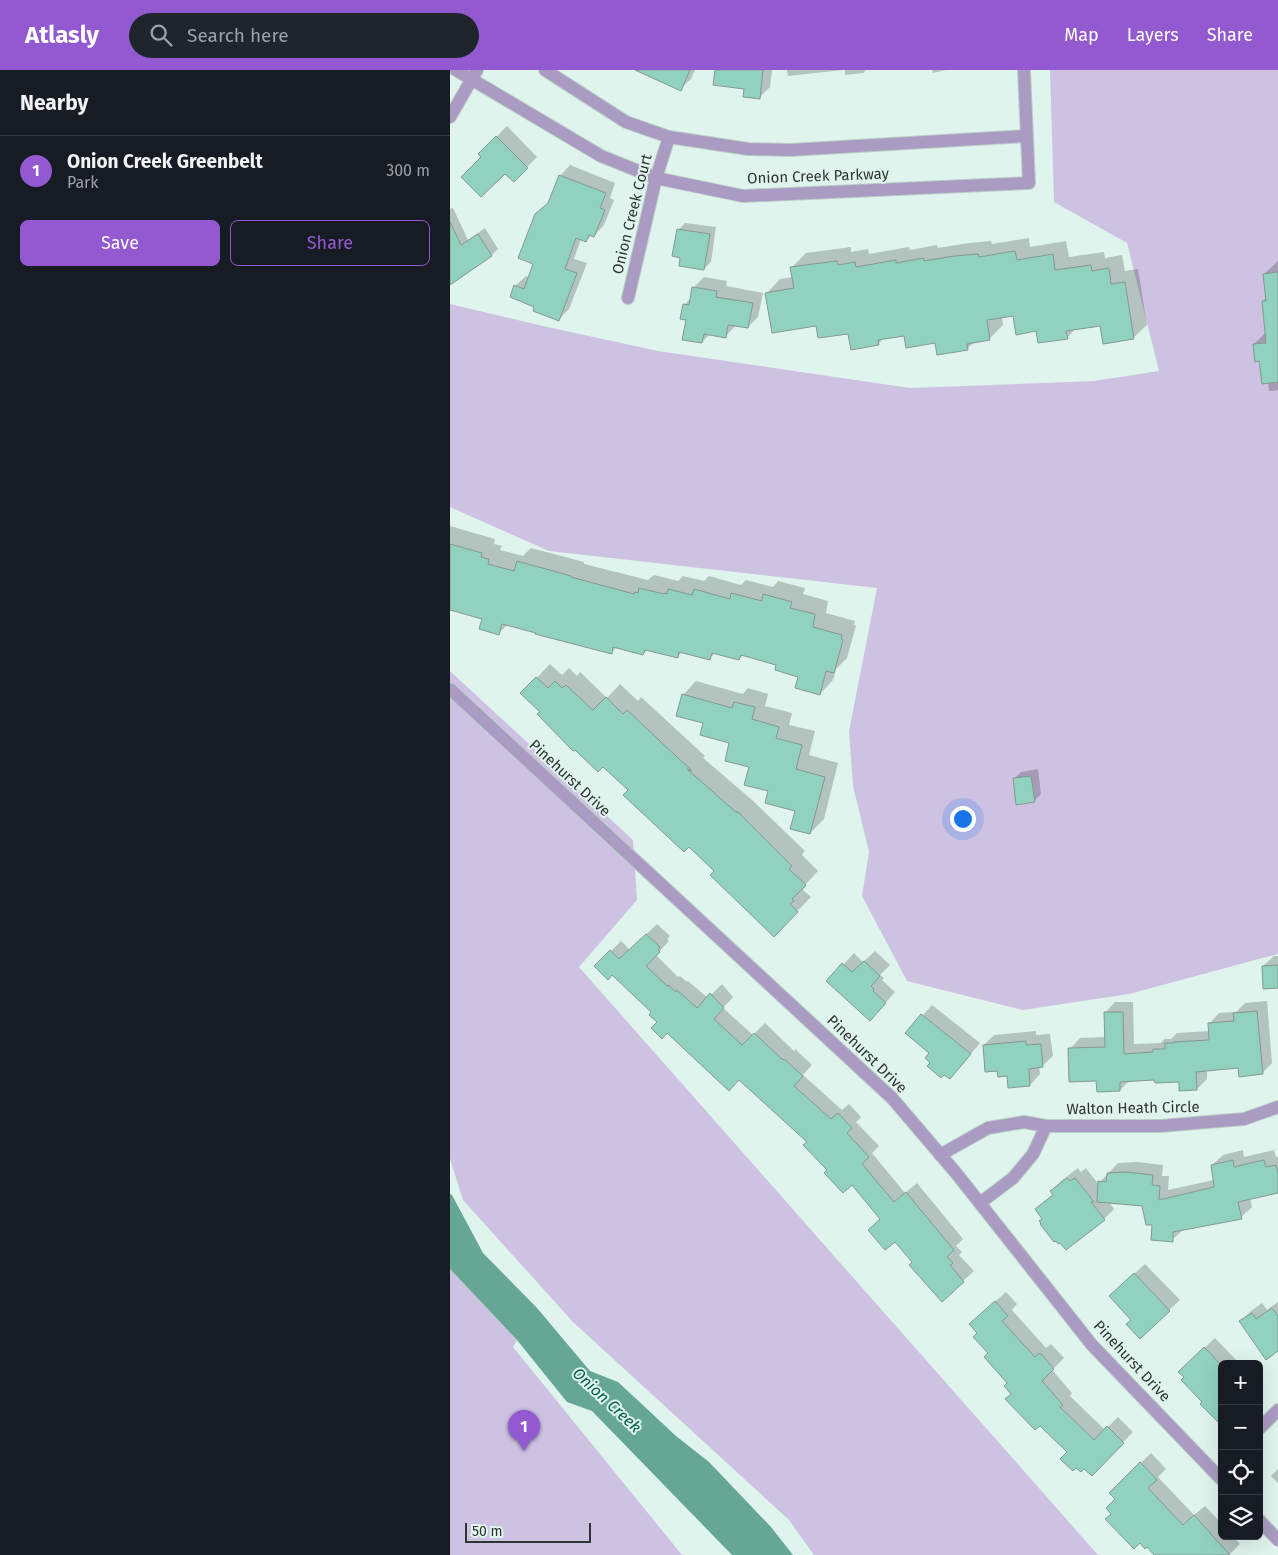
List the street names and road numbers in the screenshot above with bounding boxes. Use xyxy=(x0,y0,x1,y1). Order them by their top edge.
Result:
street label: Onion Creek Court xyxy=(608,151,656,276)
street label: Onion Creek Parkway xyxy=(747,165,890,187)
street label: Pinehurst Drive xyxy=(526,736,614,820)
street label: Pinehurst Drive xyxy=(823,1011,911,1097)
street label: Walton Heath Circle xyxy=(1066,1098,1200,1118)
street label: Pinehurst Drive xyxy=(1090,1317,1174,1405)

